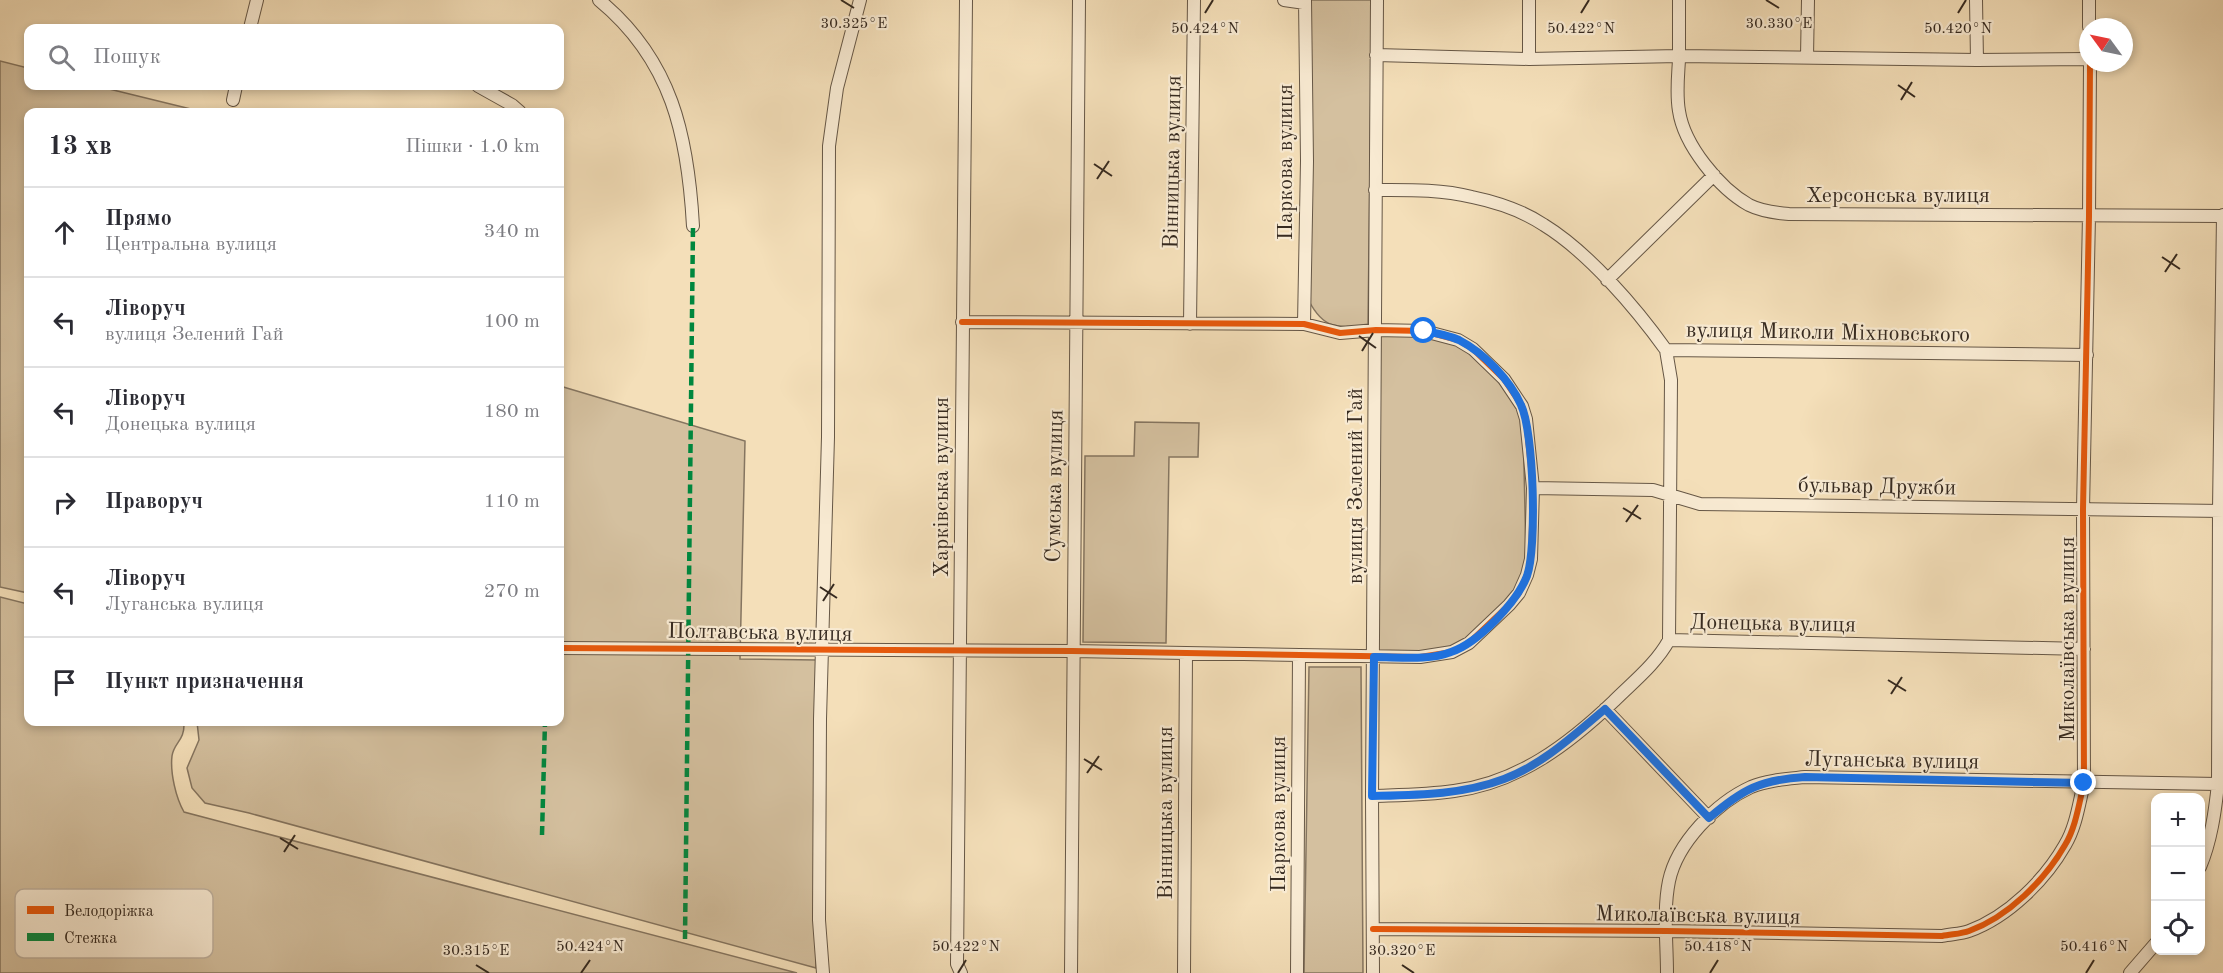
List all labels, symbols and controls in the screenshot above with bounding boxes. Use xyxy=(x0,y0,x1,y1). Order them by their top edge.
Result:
text: 30.325°E xyxy=(821,17,887,32)
text: 30.330°E xyxy=(1746,17,1812,32)
north arrow xyxy=(2079,18,2133,72)
text: 50.424°N xyxy=(1171,22,1239,37)
text: 50.422°N xyxy=(1547,22,1615,37)
text: 50.420°N xyxy=(1924,22,1992,37)
search box xyxy=(24,24,564,90)
icon: search xyxy=(45,41,78,74)
text: Пошук xyxy=(93,46,161,68)
street label: Вінницька вулиця xyxy=(1160,75,1186,249)
street label: Паркова вулиця xyxy=(1275,84,1297,240)
text: 13 хв xyxy=(48,134,112,160)
text: Пішки · 1.0 km xyxy=(405,137,540,157)
street label: Херсонська вулиця xyxy=(1806,185,1990,207)
text: Прямо xyxy=(105,208,172,230)
icon: ahead xyxy=(48,216,81,249)
text: 340 m xyxy=(484,222,540,242)
text: Центральна вулиця xyxy=(105,235,277,255)
text: Ліворуч xyxy=(105,298,186,320)
icon: left xyxy=(48,306,81,339)
text: 100 m xyxy=(484,312,540,332)
route start xyxy=(1410,317,1436,343)
street label: вулиця Миколи Міхновського xyxy=(1686,320,1970,346)
text: вулиця Зелений Гай xyxy=(105,325,283,345)
text: Ліворуч xyxy=(105,388,186,410)
street label: вулиця Зелений Гай xyxy=(1345,388,1367,584)
icon: left xyxy=(48,396,81,429)
street label: Харківська вулиця xyxy=(931,397,953,577)
text: 180 m xyxy=(484,402,540,422)
street label: Сумська вулиця xyxy=(1043,409,1067,563)
text: Донецька вулиця xyxy=(105,415,256,435)
street label: бульвар Дружби xyxy=(1798,475,1956,499)
icon: right xyxy=(48,486,81,519)
text: Праворуч xyxy=(105,491,203,513)
text: 110 m xyxy=(484,492,540,512)
street label: Миколаївська вулиця xyxy=(2057,536,2079,742)
text: Ліворуч xyxy=(105,568,186,590)
icon: left xyxy=(48,576,81,609)
text: 270 m xyxy=(484,582,540,602)
text: Луганська вулиця xyxy=(105,595,264,615)
street label: Донецька вулиця xyxy=(1690,612,1856,636)
street label: Полтавська вулиця xyxy=(667,620,853,646)
icon: arrive xyxy=(48,666,81,699)
text: Пункт призначення xyxy=(105,671,304,693)
street label: Вінницька вулиця xyxy=(1155,726,1177,900)
street label: Паркова вулиця xyxy=(1268,736,1290,892)
street label: Луганська вулиця xyxy=(1804,748,1980,774)
route end xyxy=(2070,769,2096,795)
map controls xyxy=(2151,793,2205,955)
button: + xyxy=(2151,793,2205,847)
button: − xyxy=(2151,847,2205,901)
legend xyxy=(15,889,213,958)
button: locate xyxy=(2151,901,2205,955)
street label: Миколаївська вулиця xyxy=(1595,903,1801,929)
text: Велодоріжка xyxy=(64,904,154,920)
text: Стежка xyxy=(64,931,117,947)
text: 50.424°N xyxy=(556,940,624,955)
text: 50.422°N xyxy=(932,940,1000,955)
text: 50.418°N xyxy=(1684,940,1752,955)
text: 50.416°N xyxy=(2060,940,2128,955)
text: 30.315°E xyxy=(443,944,509,959)
text: 30.320°E xyxy=(1369,944,1435,959)

